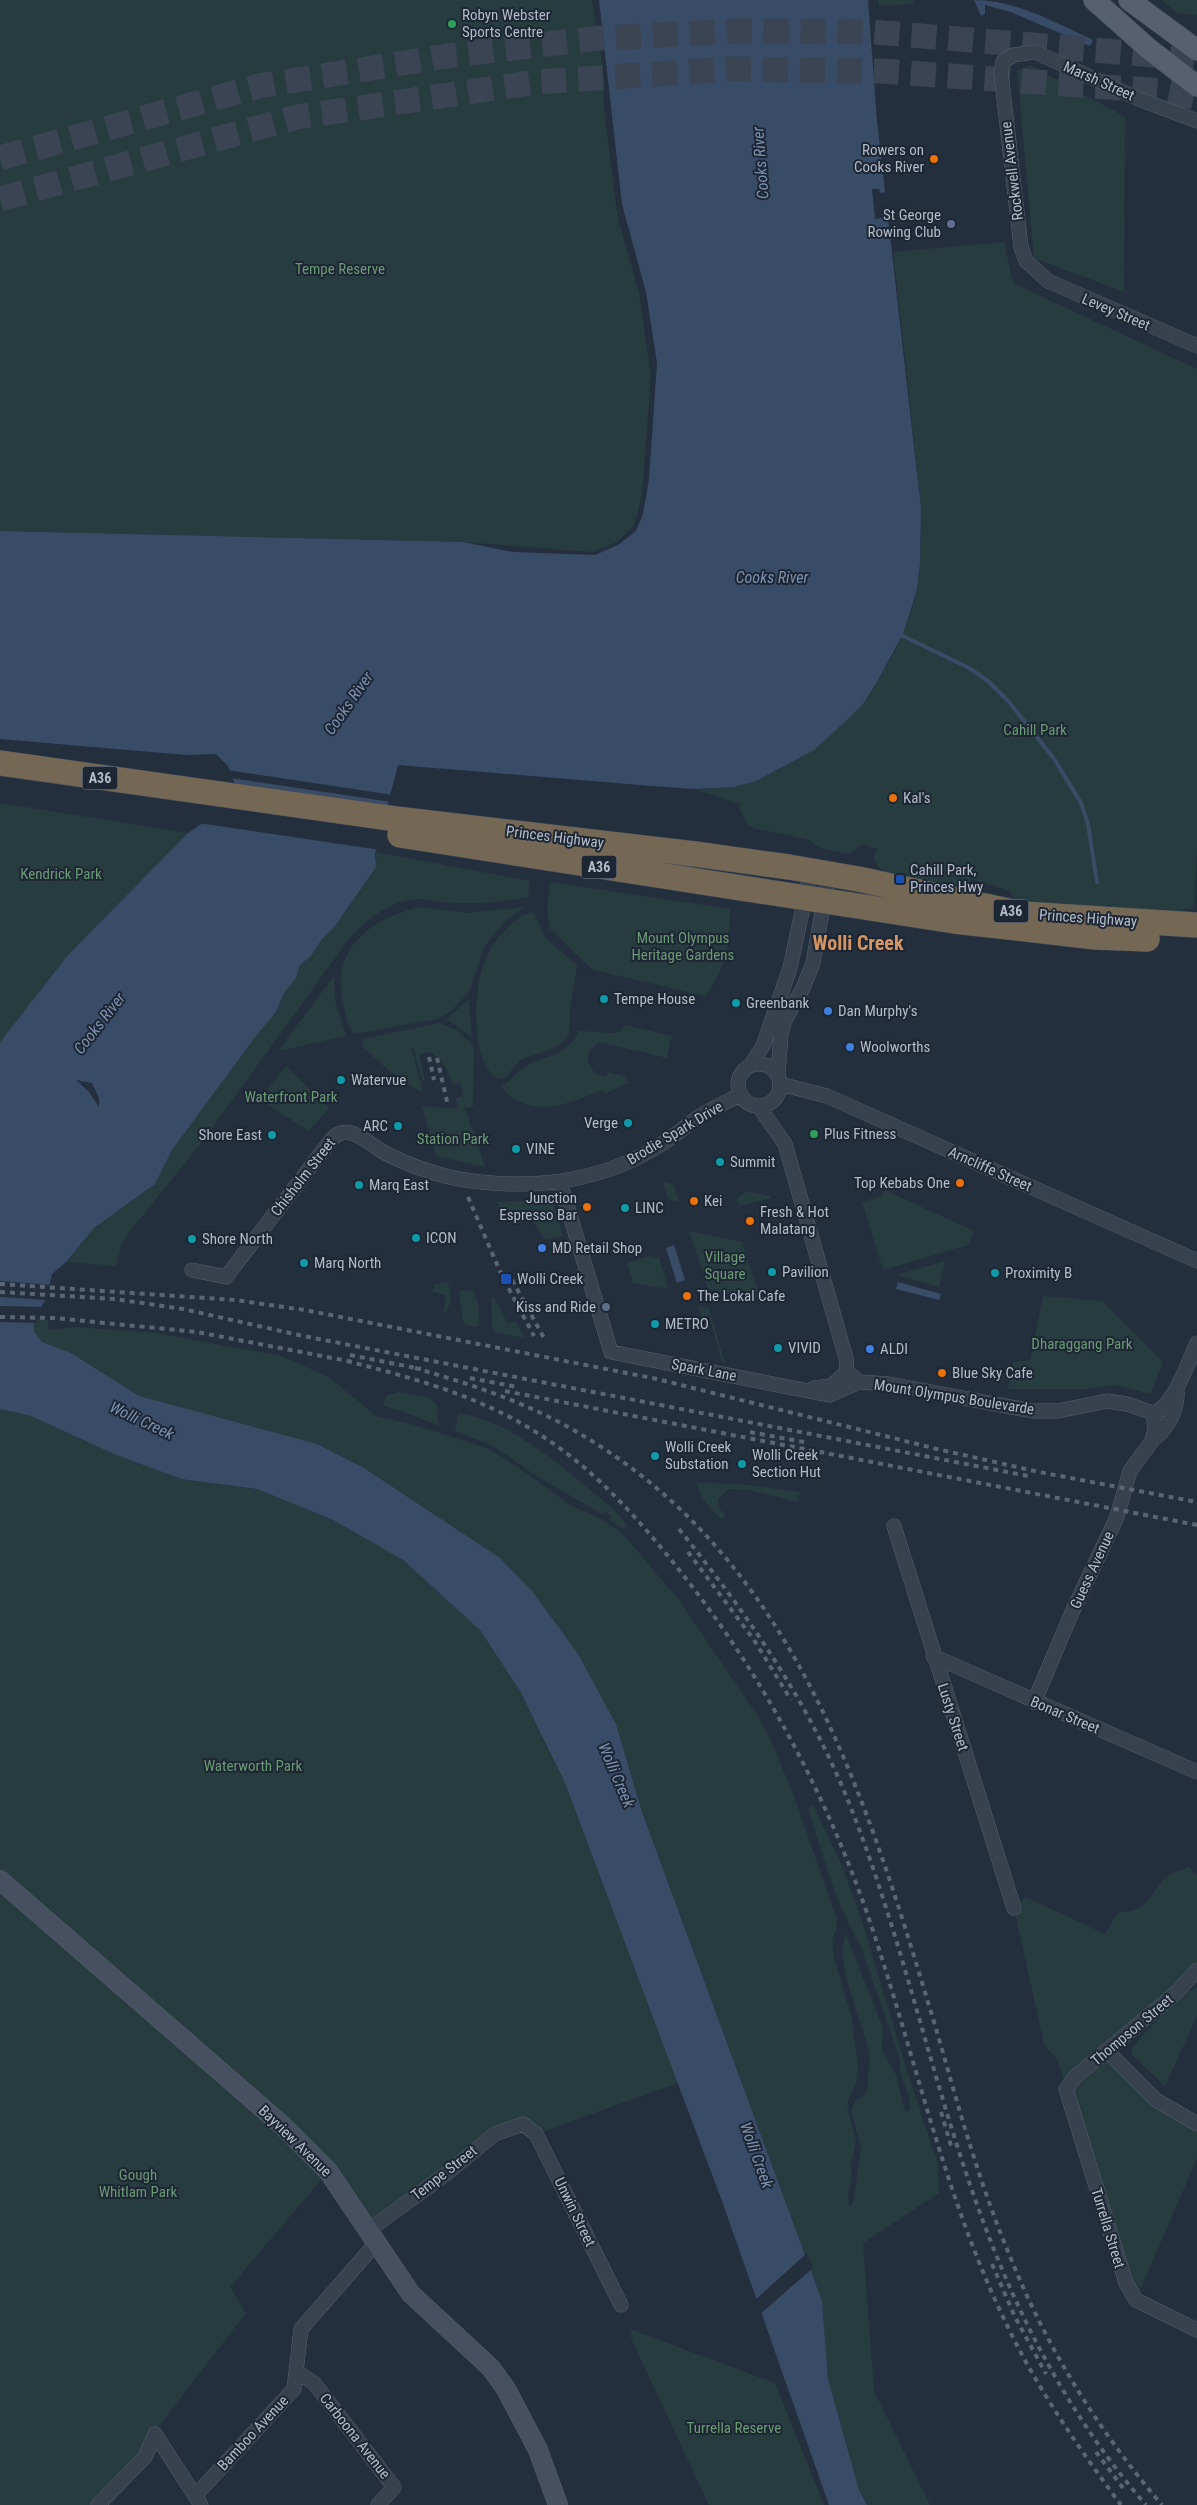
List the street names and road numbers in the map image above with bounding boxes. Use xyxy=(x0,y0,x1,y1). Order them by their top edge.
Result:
street label: Marsh Street xyxy=(1061,57,1137,105)
street label: Rockwell Avenue xyxy=(997,121,1027,221)
street label: Levey Street xyxy=(1079,290,1153,334)
road number: A36 xyxy=(82,766,118,790)
street label: Princes Highway xyxy=(505,822,605,852)
road number: A36 xyxy=(582,856,616,879)
road number: A36 xyxy=(994,899,1028,922)
street label: Princes Highway xyxy=(1038,906,1138,930)
street label: Brodie Spark Drive xyxy=(624,1097,726,1169)
street label: Chisholm Street xyxy=(267,1134,339,1220)
street label: Arncliffe Street xyxy=(946,1143,1034,1195)
street label: Spark Lane xyxy=(670,1355,738,1385)
street label: Mount Olympus Boulevarde xyxy=(873,1375,1035,1419)
street label: Guess Avenue xyxy=(1066,1528,1118,1612)
street label: Lusty Street xyxy=(934,1681,972,1753)
street label: Bonar Street xyxy=(1028,1692,1102,1738)
street label: Thompson Street xyxy=(1087,1990,1177,2070)
street label: Bayview Avenue xyxy=(255,2102,335,2180)
street label: Tempe Street xyxy=(408,2142,480,2204)
street label: Unwin Street xyxy=(551,2174,599,2250)
street label: Turrella Street xyxy=(1087,2186,1129,2270)
street label: Carboona Avenue xyxy=(316,2390,394,2482)
street label: Bamboo Avenue xyxy=(214,2392,292,2474)

